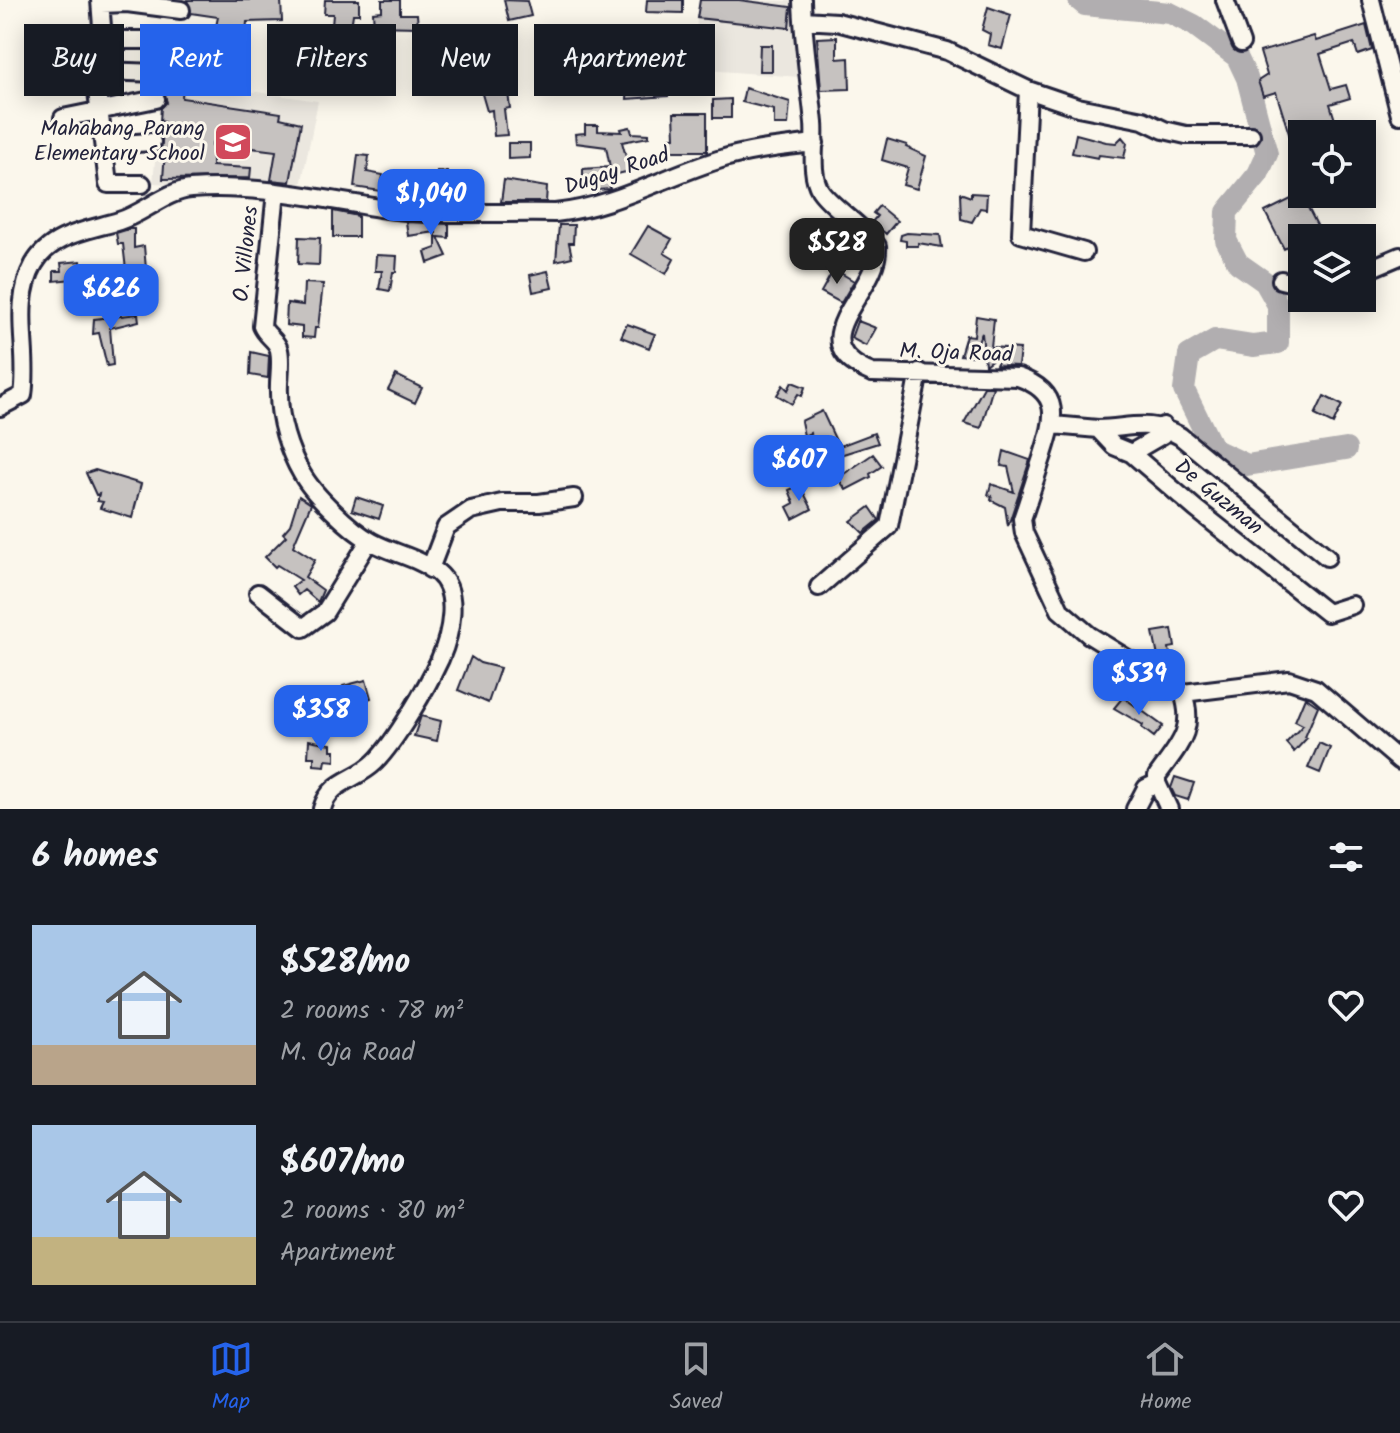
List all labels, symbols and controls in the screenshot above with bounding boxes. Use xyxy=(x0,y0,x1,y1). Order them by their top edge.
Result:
chip: Buy xyxy=(24,24,124,96)
chip: Rent xyxy=(140,24,251,96)
chip: Filters xyxy=(267,24,396,96)
chip: New xyxy=(412,24,518,96)
chip: Apartment xyxy=(534,24,715,96)
place label: Mahabang Parang Elementary School xyxy=(34,112,206,172)
map controls xyxy=(1288,120,1376,312)
button: locate xyxy=(1288,120,1376,208)
school or university icon: Mahabang Parang Elementary School xyxy=(212,121,254,163)
street label: Dugay Road xyxy=(560,138,675,205)
pin: $1,040 xyxy=(366,169,496,237)
text: $1,040 xyxy=(396,174,466,216)
street label: O. Villones xyxy=(225,204,269,304)
pin: $528 xyxy=(790,218,884,286)
text: $528 xyxy=(807,223,867,265)
button: layers xyxy=(1288,224,1376,312)
pin: $626 xyxy=(64,264,158,332)
text: $626 xyxy=(82,269,140,311)
street label: M. Oja Road xyxy=(899,335,1014,374)
pin: $607 xyxy=(752,435,846,503)
text: $607 xyxy=(771,440,827,482)
street label: De Guzman xyxy=(1166,451,1270,545)
pin: $539 xyxy=(1092,649,1186,717)
text: $539 xyxy=(1111,654,1167,696)
pin: $358 xyxy=(274,685,368,753)
text: $358 xyxy=(292,690,350,732)
text: 6 homes xyxy=(32,830,158,884)
icon: filters xyxy=(1324,835,1368,879)
text: $528/mo xyxy=(280,936,410,990)
icon: home xyxy=(96,957,192,1053)
icon: heart xyxy=(1324,983,1368,1027)
text: 2 rooms · 78 m² xyxy=(280,990,463,1032)
text: M. Oja Road xyxy=(280,1032,414,1074)
text: $607/mo xyxy=(280,1136,405,1190)
icon: home xyxy=(96,1157,192,1253)
icon: heart xyxy=(1324,1183,1368,1227)
text: 2 rooms · 80 m² xyxy=(280,1190,464,1232)
text: Apartment xyxy=(280,1232,395,1274)
tab: Map xyxy=(209,1337,253,1420)
tab: Saved xyxy=(670,1337,722,1420)
tab: Home xyxy=(1139,1337,1191,1420)

